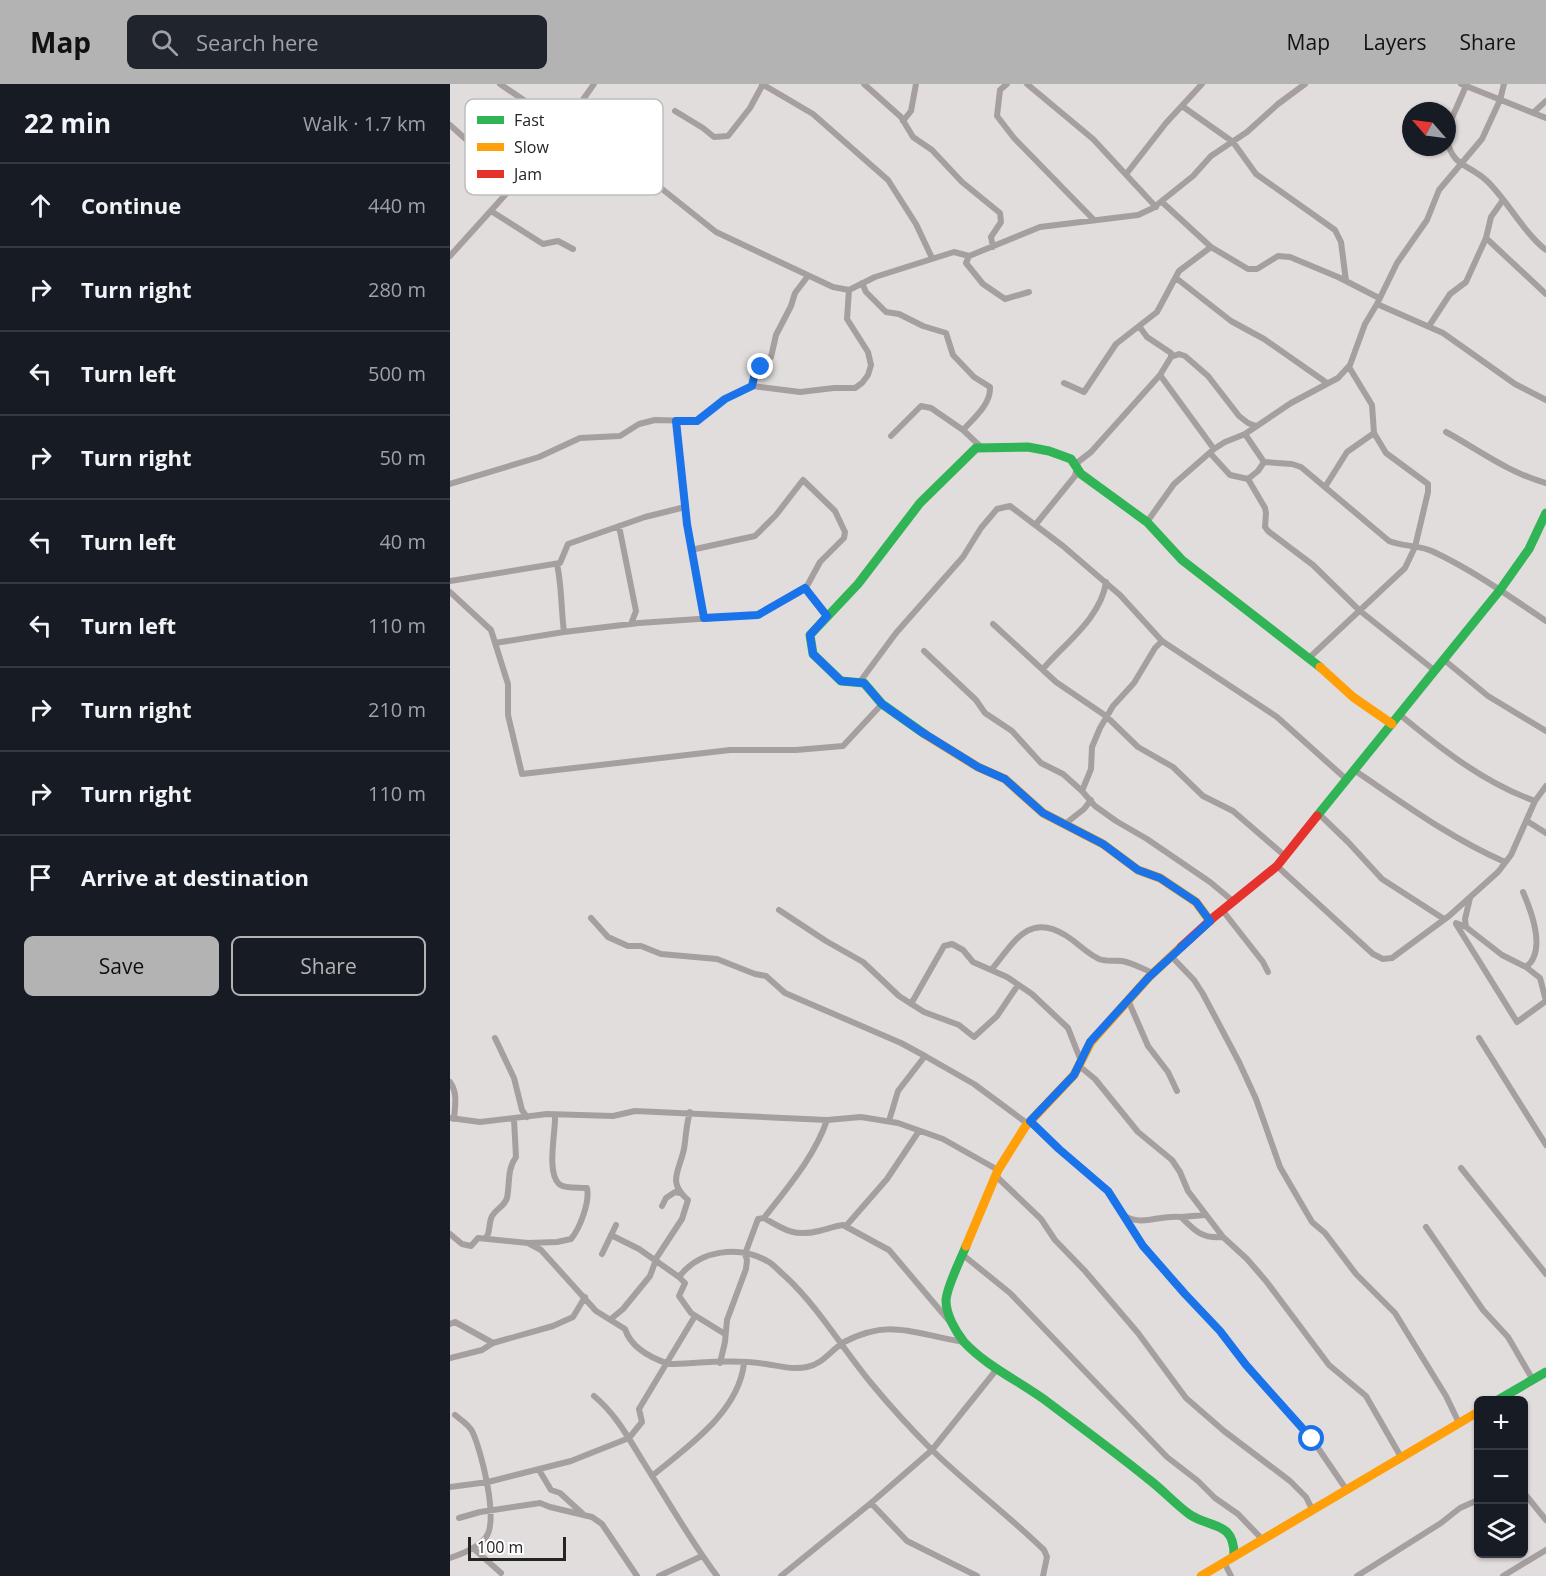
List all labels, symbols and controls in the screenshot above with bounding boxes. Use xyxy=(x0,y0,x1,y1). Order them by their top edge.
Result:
search box xyxy=(127,15,547,69)
text: Map xyxy=(30,23,91,61)
icon: search xyxy=(148,26,181,59)
text: Search here xyxy=(196,27,319,57)
text: Map xyxy=(1287,28,1330,56)
text: Layers xyxy=(1363,28,1427,56)
text: Share xyxy=(1460,28,1516,56)
legend xyxy=(465,99,663,195)
north arrow xyxy=(1402,102,1456,156)
text: 22 min xyxy=(24,105,111,141)
text: Fast xyxy=(514,109,545,131)
text: Walk · 1.7 km xyxy=(303,110,426,137)
text: Slow xyxy=(514,136,549,158)
text: Jam xyxy=(512,163,542,185)
icon: ahead xyxy=(24,189,57,222)
text: Continue xyxy=(81,190,181,220)
text: 440 m xyxy=(368,192,426,219)
icon: right xyxy=(24,273,57,306)
text: Turn right xyxy=(81,274,192,304)
text: 280 m xyxy=(368,276,426,303)
route end xyxy=(747,353,773,379)
icon: left xyxy=(24,357,57,390)
text: Turn left xyxy=(81,358,176,388)
text: 500 m xyxy=(368,360,426,387)
icon: right xyxy=(24,441,57,474)
text: Turn right xyxy=(81,442,192,472)
text: 50 m xyxy=(379,444,426,471)
icon: left xyxy=(24,525,57,558)
text: Turn left xyxy=(81,526,176,556)
text: 40 m xyxy=(379,528,426,555)
icon: left xyxy=(24,609,57,642)
text: Turn left xyxy=(81,610,176,640)
text: 110 m xyxy=(368,612,426,639)
icon: right xyxy=(24,693,57,726)
text: Turn right xyxy=(81,694,192,724)
text: 210 m xyxy=(368,696,426,723)
icon: right xyxy=(24,777,57,810)
text: Turn right xyxy=(81,778,192,808)
text: 110 m xyxy=(368,780,426,807)
icon: arrive xyxy=(24,861,57,894)
text: Arrive at destination xyxy=(81,862,309,892)
button: Save xyxy=(24,936,219,996)
button: Share xyxy=(231,936,426,996)
map controls xyxy=(1474,1396,1528,1558)
button: + xyxy=(1474,1396,1528,1450)
route start xyxy=(1298,1425,1324,1451)
button: − xyxy=(1474,1450,1528,1504)
button: layers xyxy=(1474,1504,1528,1558)
scale bar xyxy=(468,1534,566,1562)
text: 100 m xyxy=(477,1536,523,1558)

